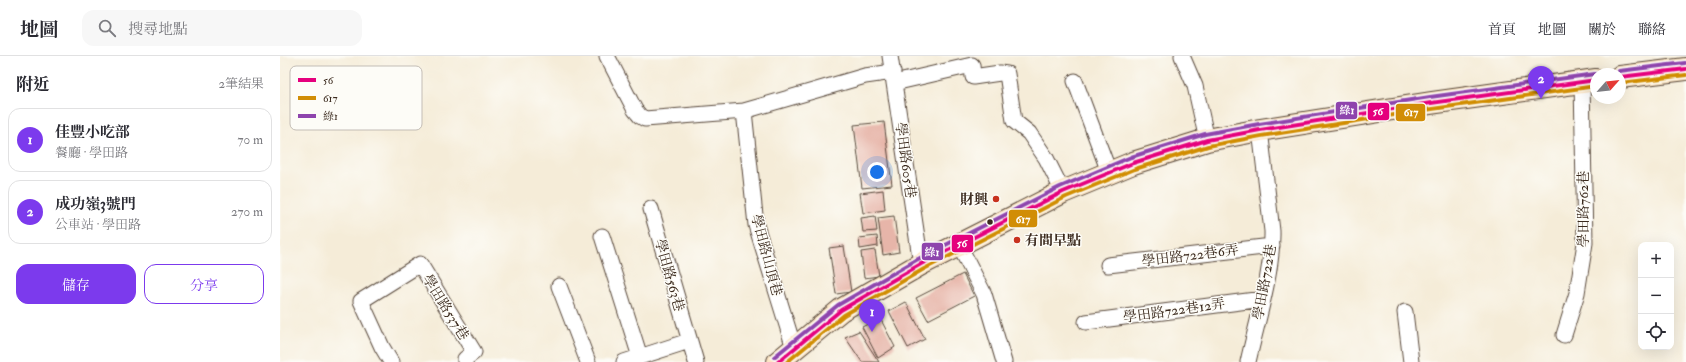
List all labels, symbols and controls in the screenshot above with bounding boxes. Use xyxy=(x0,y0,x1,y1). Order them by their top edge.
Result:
search box xyxy=(82,10,362,46)
icon: search xyxy=(96,17,118,39)
text: 地圖 xyxy=(20,18,58,42)
text: 搜尋地點 xyxy=(128,20,188,39)
text: 首頁 xyxy=(1488,21,1516,38)
text: 地圖 xyxy=(1538,21,1566,38)
text: 關於 xyxy=(1588,21,1616,38)
text: 聯絡 xyxy=(1638,21,1666,38)
legend xyxy=(290,66,422,130)
pin: 2 xyxy=(1528,66,1554,99)
north arrow xyxy=(1590,68,1626,104)
text: 附近 xyxy=(16,74,50,95)
text: 56 xyxy=(323,74,335,87)
text: 2筆結果 xyxy=(218,76,264,92)
text: 617 xyxy=(323,92,337,105)
line badge: 綠1 xyxy=(1335,101,1358,120)
line badge: 56 xyxy=(1367,102,1390,121)
line badge: 617 xyxy=(1395,103,1426,122)
text: 綠1 xyxy=(1340,104,1355,117)
text: 56 xyxy=(1373,105,1385,118)
text: 617 xyxy=(1404,106,1419,119)
text: 綠1 xyxy=(323,110,338,123)
street label: 學田路605巷 xyxy=(892,121,919,199)
text: 佳豐小吃部 xyxy=(55,123,130,142)
text: 1 xyxy=(28,132,32,148)
text: 70 m xyxy=(238,132,263,148)
text: 餐廳 · 學田路 xyxy=(55,145,128,161)
your location xyxy=(867,162,887,182)
street label: 學田路762巷 xyxy=(1575,171,1592,247)
place label: 財興 xyxy=(960,191,988,208)
marker: 財興 xyxy=(991,194,1001,204)
text: 成功嶺3號門 xyxy=(55,195,136,214)
text: 2 xyxy=(27,204,33,220)
text: 270 m xyxy=(231,204,263,220)
line badge: 617 xyxy=(1008,209,1038,228)
street label: 學田路山頂巷 xyxy=(747,212,786,298)
text: 617 xyxy=(1016,213,1031,226)
text: 公車站 · 學田路 xyxy=(55,217,141,233)
unlabelled marker xyxy=(985,217,995,227)
place label: 有間早點 xyxy=(1025,232,1081,249)
line badge: 56 xyxy=(951,234,974,253)
marker: 有間早點 xyxy=(1012,235,1022,245)
street label: 學田路563巷 xyxy=(651,237,688,313)
text: 56 xyxy=(957,237,969,250)
street label: 學田路722巷6弄 xyxy=(1141,241,1240,270)
line badge: 綠1 xyxy=(921,242,944,261)
map controls xyxy=(1638,242,1674,350)
button: + xyxy=(1638,242,1674,278)
street label: 學田路722巷 xyxy=(1249,243,1280,321)
text: 綠1 xyxy=(925,246,940,259)
button: 儲存 xyxy=(16,264,136,304)
button: 分享 xyxy=(144,264,264,304)
street label: 學田路537巷 xyxy=(419,271,472,343)
button: − xyxy=(1638,278,1674,314)
street label: 學田路722巷12弄 xyxy=(1122,295,1226,326)
pin: 1 xyxy=(859,299,885,332)
button: locate xyxy=(1638,314,1674,350)

